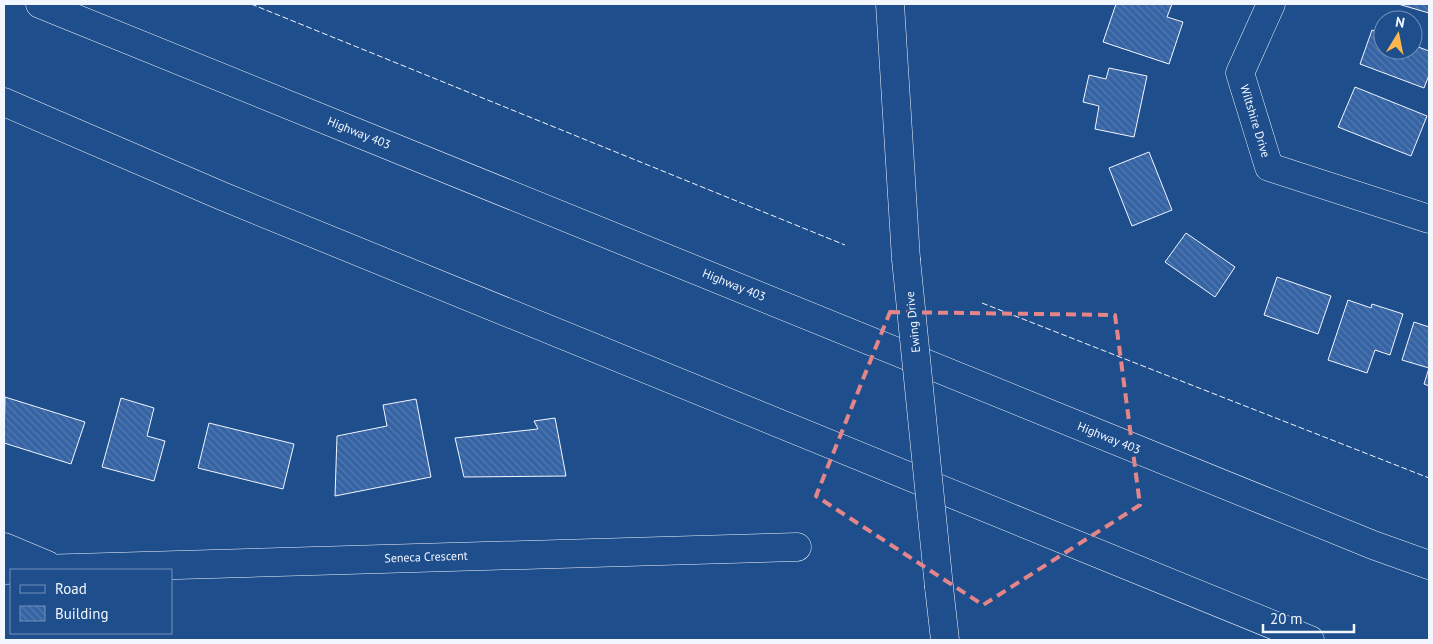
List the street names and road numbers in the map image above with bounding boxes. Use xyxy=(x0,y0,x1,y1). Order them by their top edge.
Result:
street label: Wiltshire Drive xyxy=(1237,82,1274,159)
street label: Highway 403 xyxy=(325,113,393,152)
street label: Highway 403 xyxy=(700,265,768,304)
street label: Ewing Drive xyxy=(902,291,923,353)
street label: Highway 403 xyxy=(1075,418,1143,457)
street label: Seneca Crescent xyxy=(384,548,468,565)

